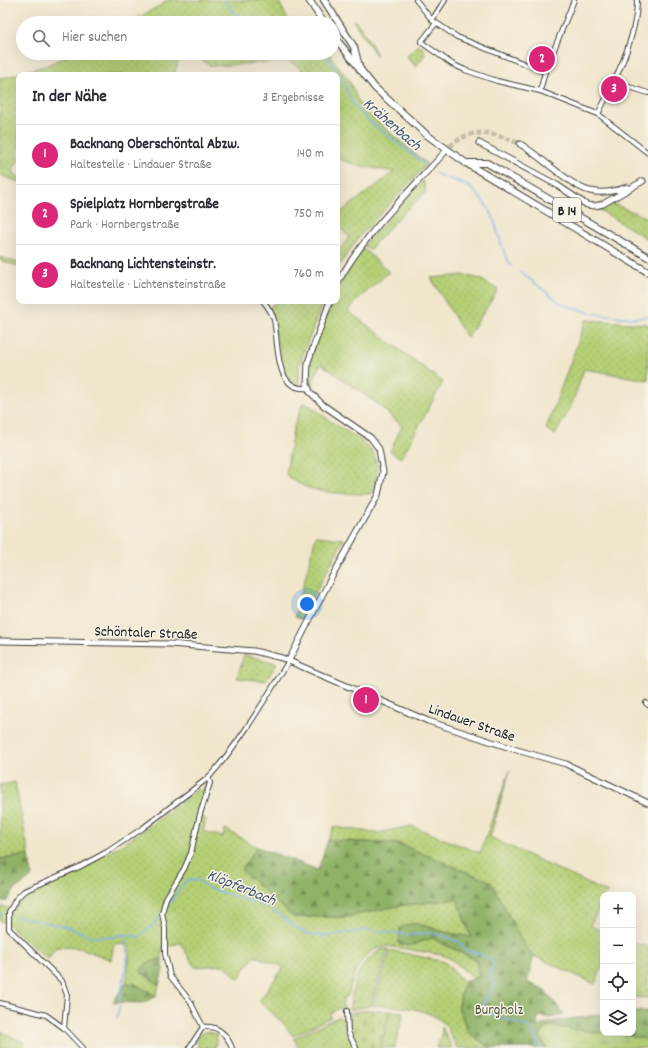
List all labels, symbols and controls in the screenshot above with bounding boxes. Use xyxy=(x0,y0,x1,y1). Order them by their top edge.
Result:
search box xyxy=(16,16,340,60)
icon: search xyxy=(30,27,52,49)
text: Hier suchen xyxy=(62,27,127,49)
pin: 2 xyxy=(529,44,555,74)
pin: 3 xyxy=(601,74,627,104)
text: In der Nähe xyxy=(32,86,107,110)
text: 3 Ergebnisse xyxy=(262,89,324,108)
water label: Krähenbach xyxy=(357,93,426,157)
text: Backnang Oberschöntal Abzw. xyxy=(70,134,239,156)
text: 1 xyxy=(44,145,46,164)
text: 140 m xyxy=(297,145,324,164)
text: Haltestelle · Lindauer Straße xyxy=(70,156,212,175)
text: Spielplatz Hornbergstraße xyxy=(70,194,219,216)
road number: B 14 xyxy=(553,198,581,222)
text: 2 xyxy=(42,205,48,224)
text: 750 m xyxy=(294,205,324,224)
text: Park · Hornbergstraße xyxy=(70,216,179,235)
text: Backnang Lichtensteinstr. xyxy=(70,254,216,276)
text: 3 xyxy=(42,265,48,284)
text: 760 m xyxy=(294,265,324,284)
text: Haltestelle · Lichtensteinstraße xyxy=(70,276,226,295)
your location xyxy=(297,594,317,614)
street label: Schöntaler Straße xyxy=(94,621,198,647)
pin: 1 xyxy=(353,685,379,715)
street label: Lindauer Straße xyxy=(425,699,518,749)
water label: Klöpferbach xyxy=(203,864,280,913)
map controls xyxy=(600,892,636,1036)
button: + xyxy=(600,892,636,928)
button: − xyxy=(600,928,636,964)
button: locate xyxy=(600,964,636,1000)
park label: Burgholz xyxy=(475,1000,524,1022)
button: layers xyxy=(600,1000,636,1036)

